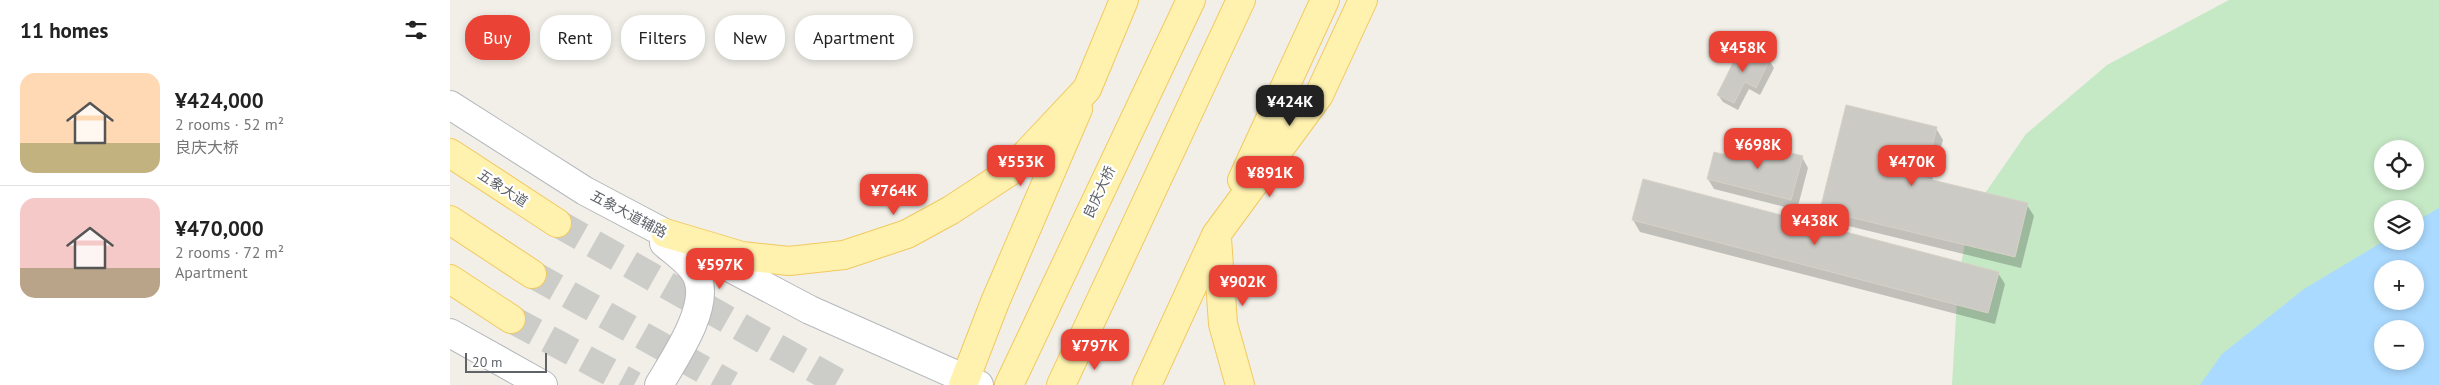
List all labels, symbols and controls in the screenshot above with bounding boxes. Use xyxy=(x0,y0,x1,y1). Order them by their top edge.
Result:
chip: Buy xyxy=(465,15,530,60)
chip: Rent xyxy=(540,15,611,60)
chip: Filters xyxy=(621,15,705,60)
chip: New xyxy=(715,15,785,60)
chip: Apartment xyxy=(795,15,913,60)
icon: filters xyxy=(402,16,430,44)
text: 11 homes xyxy=(20,17,108,44)
pin: ¥458K xyxy=(1708,30,1778,73)
text: ¥458K xyxy=(1720,37,1766,57)
pin: ¥424K xyxy=(1255,84,1325,127)
text: ¥424,000 xyxy=(175,87,264,114)
text: ¥424K xyxy=(1267,91,1313,111)
icon: home xyxy=(60,93,120,153)
text: 2 rooms · 52 m² xyxy=(175,114,284,134)
pin: ¥698K xyxy=(1723,128,1793,170)
text: ¥698K xyxy=(1735,134,1781,154)
text: 良庆大桥 xyxy=(175,137,239,157)
map controls xyxy=(2374,140,2424,370)
button: locate xyxy=(2374,140,2424,190)
pin: ¥553K xyxy=(986,144,1056,187)
pin: ¥470K xyxy=(1877,144,1947,187)
text: ¥553K xyxy=(998,151,1044,171)
text: ¥470K xyxy=(1889,151,1935,171)
pin: ¥891K xyxy=(1235,156,1305,198)
text: ¥891K xyxy=(1247,162,1293,182)
street label: 良庆大桥 xyxy=(1079,163,1119,221)
street label: 五象大道 xyxy=(475,165,531,211)
pin: ¥764K xyxy=(859,174,929,216)
text: ¥764K xyxy=(871,180,917,200)
street label: 五象大道辅路 xyxy=(588,186,670,242)
button: layers xyxy=(2374,200,2424,250)
pin: ¥438K xyxy=(1780,204,1850,246)
text: ¥438K xyxy=(1792,210,1838,230)
text: ¥470,000 xyxy=(175,215,264,242)
icon: home xyxy=(60,218,120,278)
text: 2 rooms · 72 m² xyxy=(175,242,284,262)
pin: ¥597K xyxy=(685,248,755,290)
text: ¥597K xyxy=(697,254,743,274)
button: + xyxy=(2374,260,2424,310)
text: Apartment xyxy=(175,262,248,282)
pin: ¥902K xyxy=(1208,264,1278,307)
text: ¥902K xyxy=(1220,271,1266,291)
button: − xyxy=(2374,320,2424,370)
pin: ¥797K xyxy=(1060,328,1130,371)
text: ¥797K xyxy=(1072,335,1118,355)
scale bar xyxy=(465,350,548,373)
text: 20 m xyxy=(472,353,502,371)

